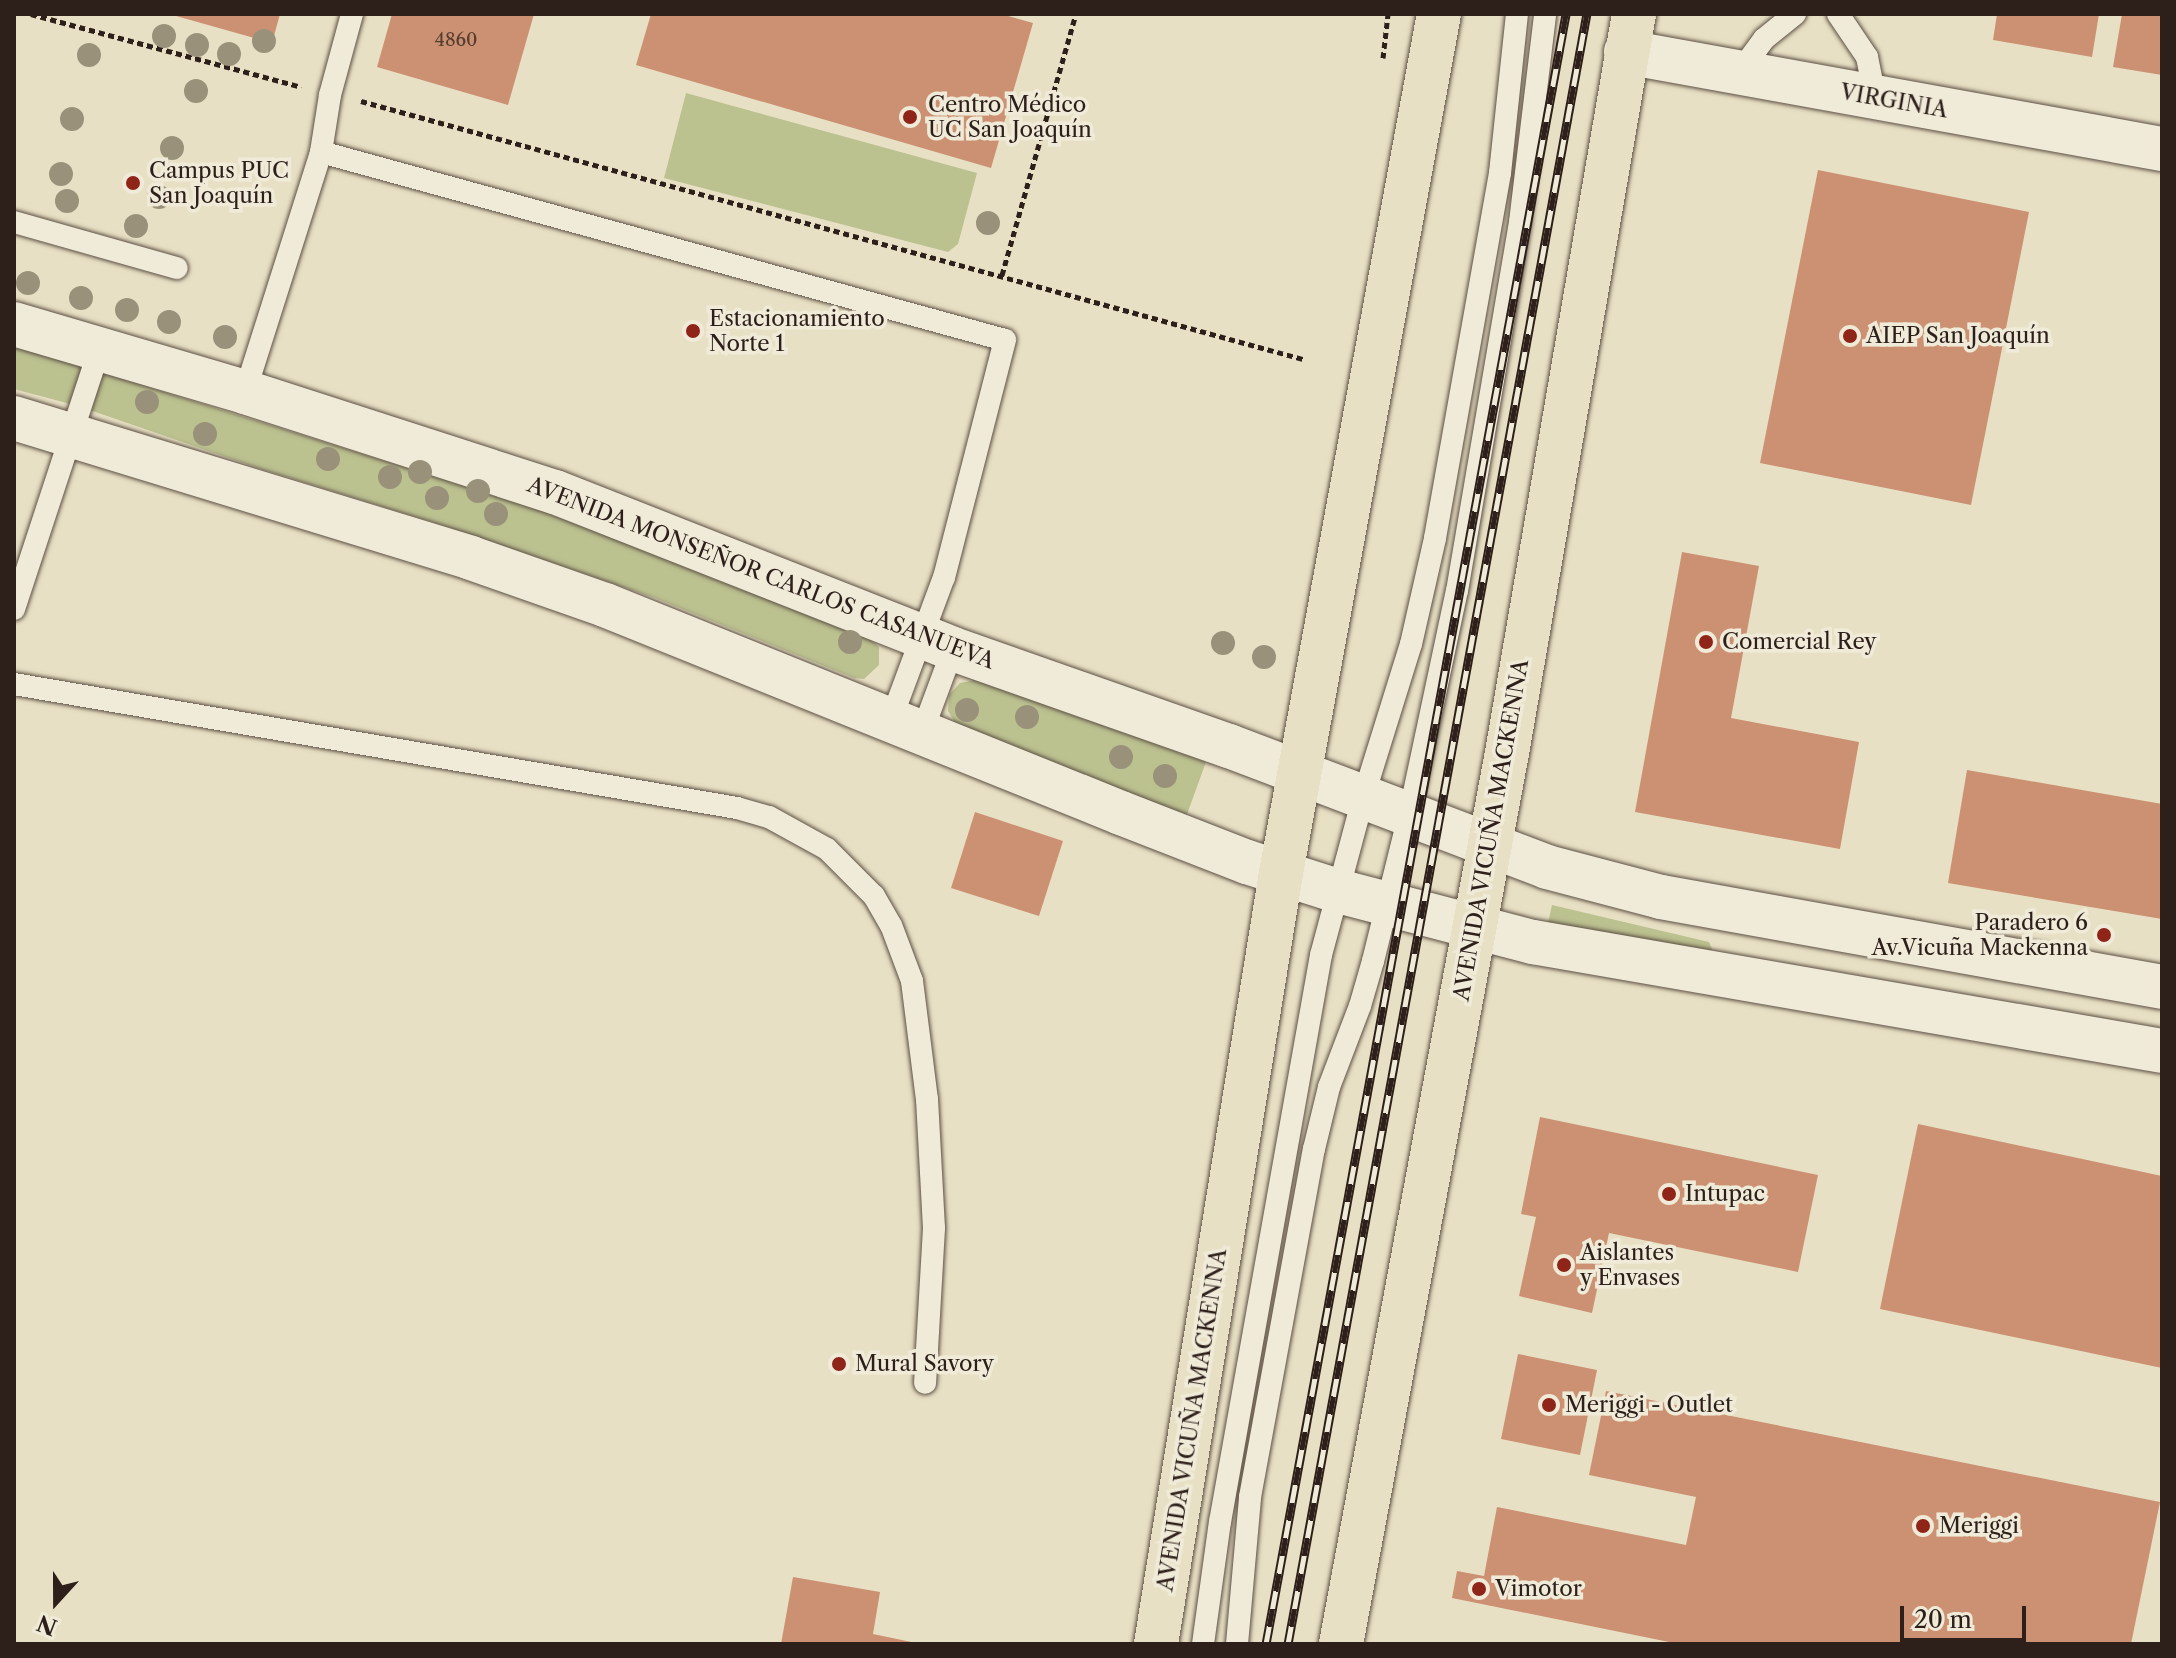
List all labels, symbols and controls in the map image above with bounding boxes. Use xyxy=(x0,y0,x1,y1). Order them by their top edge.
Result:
house number: 4860 xyxy=(434,29,478,51)
street label: VIRGINIA xyxy=(1838,79,1950,123)
place label: Centro Médico UC San Joaquín xyxy=(928,91,1092,142)
marker: Centro Médico UC San Joaquín xyxy=(899,106,921,128)
place label: Campus PUC San Joaquín xyxy=(149,157,289,208)
marker: Campus PUC San Joaquín xyxy=(124,174,142,192)
place label: Estacionamiento Norte 1 xyxy=(709,305,885,356)
marker: Estacionamiento Norte 1 xyxy=(684,322,702,340)
place label: AIEP San Joaquín xyxy=(1866,323,2050,349)
marker: AIEP San Joaquín xyxy=(1841,327,1859,345)
street label: AVENIDA MONSEÑOR CARLOS CASANUEVA xyxy=(523,471,999,675)
place label: Comercial Rey xyxy=(1722,629,1877,655)
marker: Comercial Rey xyxy=(1697,633,1715,651)
street label: AVENIDA VICUÑA MACKENNA xyxy=(1448,656,1534,1004)
place label: Paradero 6 Av.Vicuña Mackenna xyxy=(1871,909,2088,960)
marker: Paradero 6 Av.Vicuña Mackenna xyxy=(2095,926,2113,944)
place label: Intupac xyxy=(1685,1181,1765,1207)
marker: Intupac xyxy=(1660,1185,1678,1203)
place label: Aislantes y Envases xyxy=(1580,1239,1681,1290)
street label: AVENIDA VICUÑA MACKENNA xyxy=(1152,1246,1232,1594)
marker: Aislantes y Envases xyxy=(1555,1256,1573,1274)
place label: Mural Savory xyxy=(855,1351,994,1377)
marker: Mural Savory xyxy=(830,1355,848,1373)
place label: Meriggi - Outlet xyxy=(1565,1392,1733,1418)
marker: Meriggi - Outlet xyxy=(1540,1396,1558,1414)
place label: Meriggi xyxy=(1939,1513,2019,1539)
marker: Meriggi xyxy=(1914,1517,1932,1535)
north arrow xyxy=(16,1562,96,1642)
place label: Vimotor xyxy=(1495,1576,1582,1602)
marker: Vimotor xyxy=(1470,1580,1488,1598)
scale bar xyxy=(1904,1590,2030,1640)
text: 20 m xyxy=(1914,1605,1972,1634)
text: N xyxy=(33,1609,61,1641)

